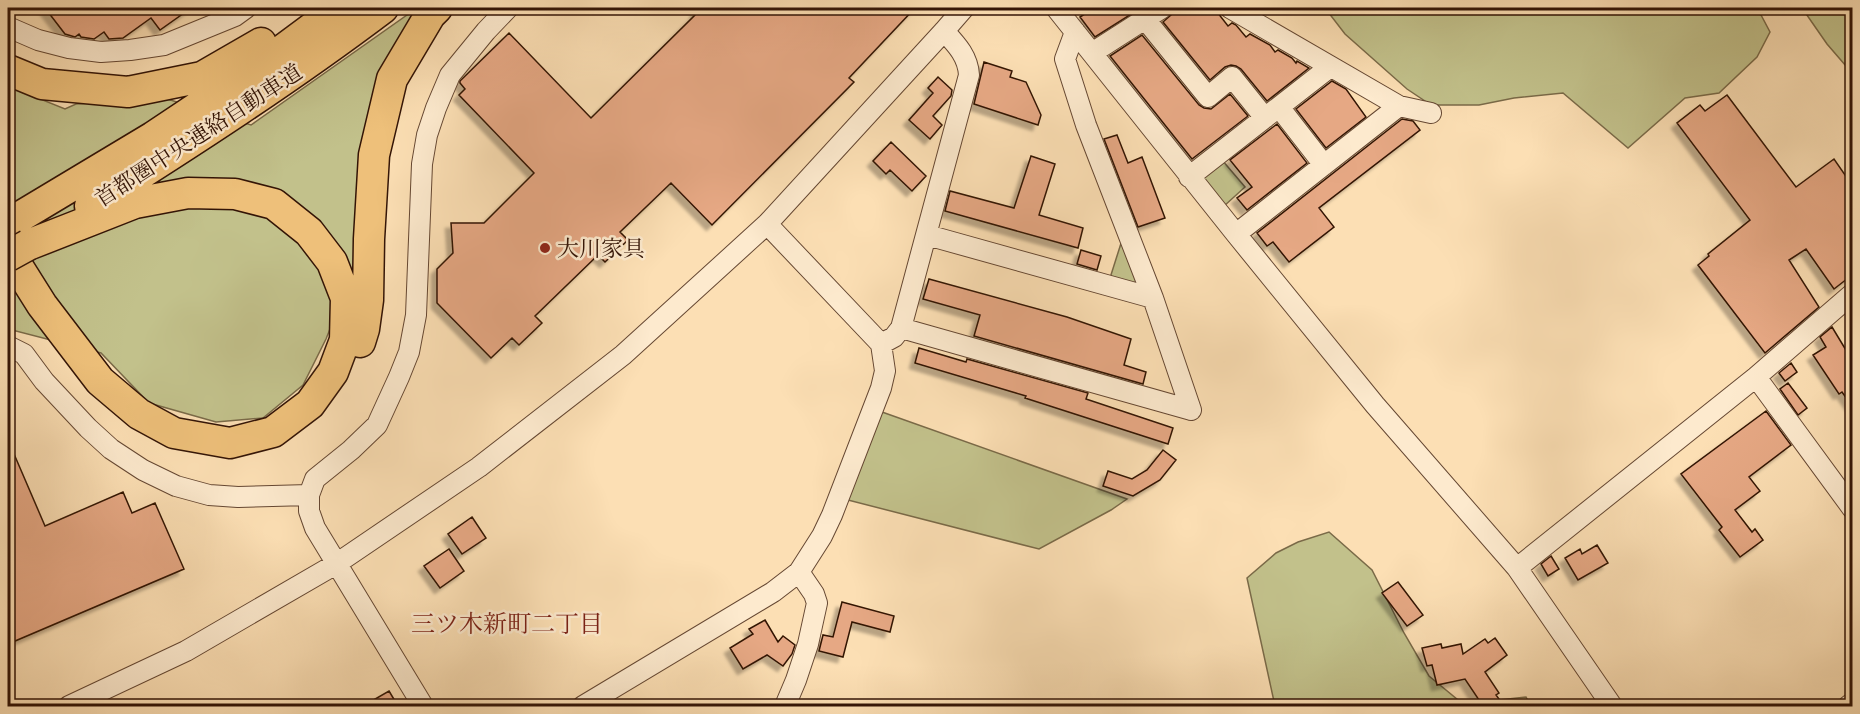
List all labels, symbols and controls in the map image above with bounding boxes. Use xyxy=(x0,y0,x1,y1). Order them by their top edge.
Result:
street label: 首都圏中央連絡自動車道 xyxy=(88,56,308,214)
place label: 大川家具 xyxy=(557,232,645,264)
marker: 大川家具 xyxy=(538,241,552,255)
district label: 三ツ木新町二丁目 xyxy=(411,606,603,641)

